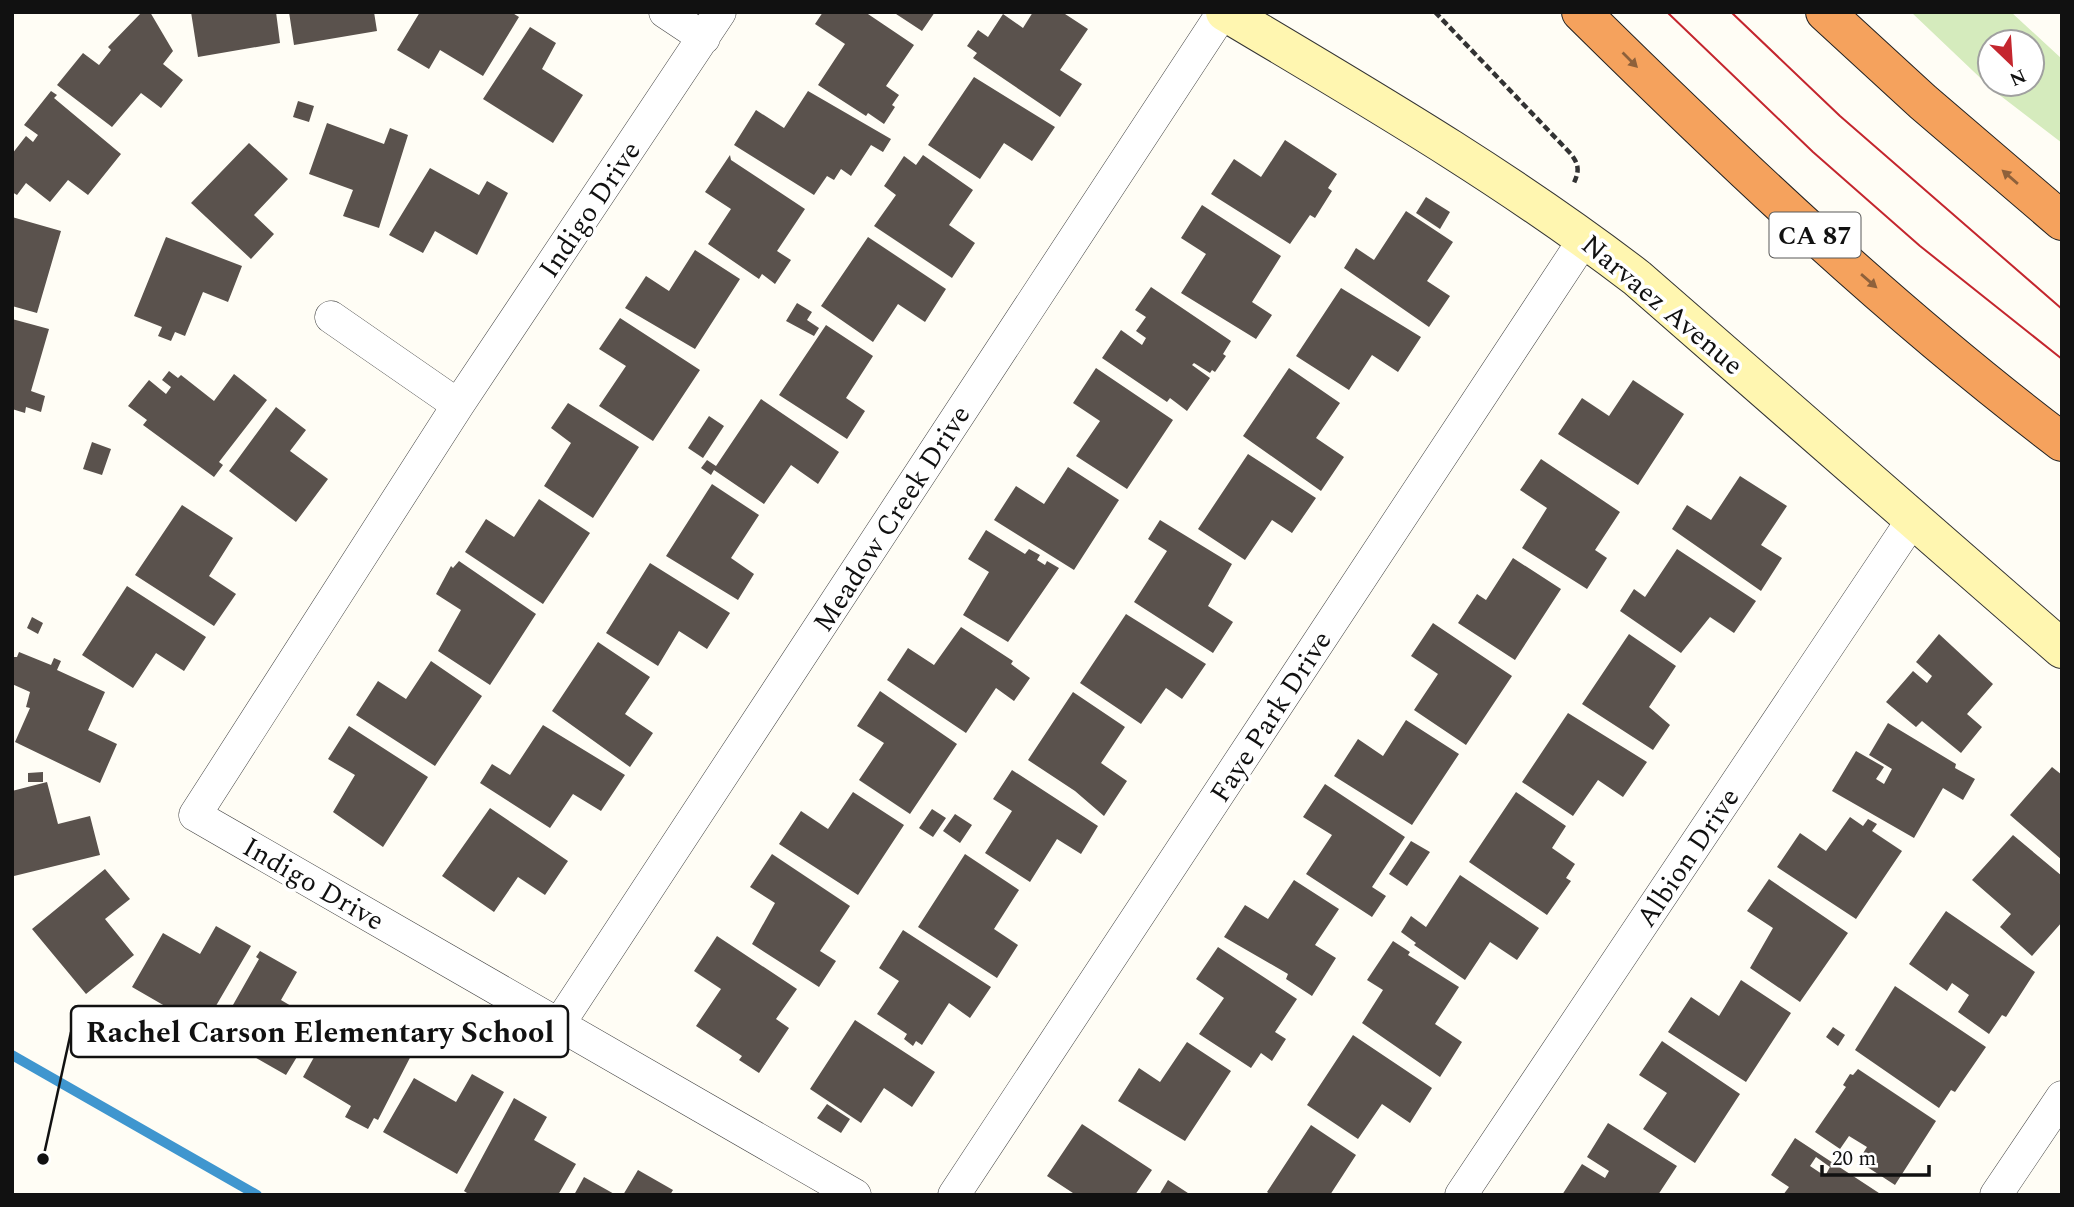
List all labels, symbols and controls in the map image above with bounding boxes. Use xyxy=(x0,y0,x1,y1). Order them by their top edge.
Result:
north arrow xyxy=(1976,28,2046,98)
one-way arrow xyxy=(1621,52,1638,68)
text: N xyxy=(2004,61,2031,93)
street label: Indigo Drive xyxy=(528,133,652,287)
one-way arrow xyxy=(2001,170,2018,185)
road number: CA 87 xyxy=(1770,212,1860,258)
street label: Narvaez Avenue xyxy=(1571,224,1753,386)
one-way arrow xyxy=(1860,273,1877,288)
street label: Meadow Creek Drive xyxy=(803,397,982,641)
street label: Faye Park Drive xyxy=(1199,622,1343,811)
street label: Albion Drive xyxy=(1626,779,1751,936)
street label: Indigo Drive xyxy=(234,826,392,942)
callout: Rachel Carson Elementary School xyxy=(71,1006,568,1057)
text: Rachel Carson Elementary School xyxy=(86,1010,554,1056)
scale bar xyxy=(1822,1134,1929,1178)
text: 20 m xyxy=(1832,1143,1876,1175)

